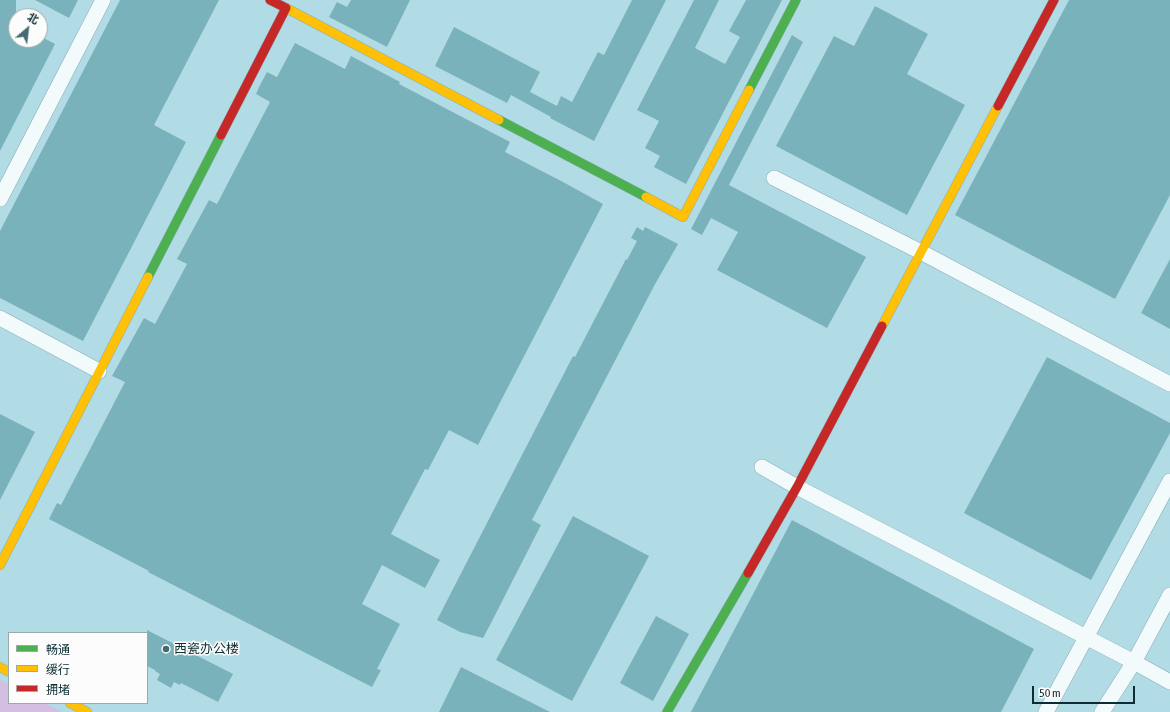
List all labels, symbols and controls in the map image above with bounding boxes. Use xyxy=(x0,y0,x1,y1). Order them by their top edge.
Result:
north arrow xyxy=(8,8,48,48)
text: 北 xyxy=(25,10,41,26)
legend xyxy=(8,632,148,704)
place label: 西瓷办公楼 xyxy=(174,641,239,657)
text: 畅通 xyxy=(46,643,70,657)
marker: 西瓷办公楼 xyxy=(161,644,171,654)
text: 缓行 xyxy=(46,663,70,677)
scale bar xyxy=(1034,678,1137,704)
text: 拥堵 xyxy=(46,683,70,697)
text: 50 m xyxy=(1039,686,1061,700)

